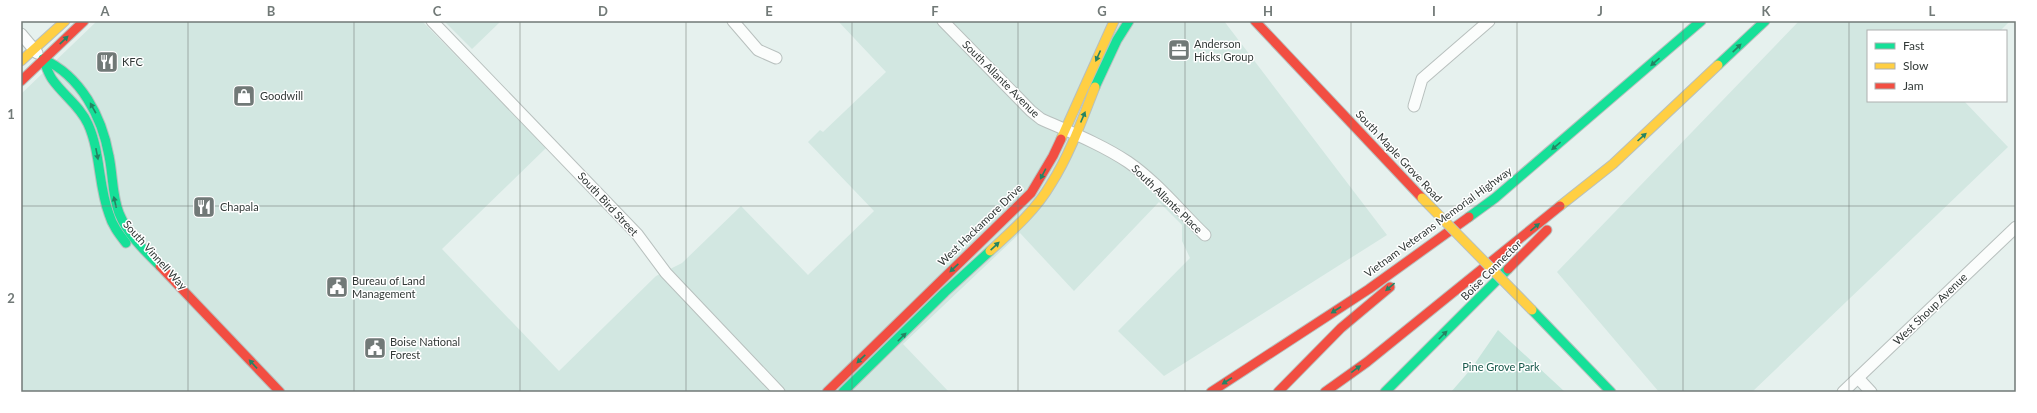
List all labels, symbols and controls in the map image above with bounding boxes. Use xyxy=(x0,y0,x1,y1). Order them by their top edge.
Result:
text: A xyxy=(99,3,110,19)
text: B xyxy=(267,3,276,19)
text: C xyxy=(433,3,442,19)
text: D xyxy=(598,3,608,19)
text: E xyxy=(765,3,773,19)
text: F xyxy=(931,3,939,19)
text: G xyxy=(1097,3,1107,19)
text: H xyxy=(1263,3,1273,19)
text: I xyxy=(1432,3,1436,19)
text: J xyxy=(1597,3,1603,19)
text: K xyxy=(1762,3,1772,19)
text: L xyxy=(1929,3,1936,19)
legend xyxy=(1867,30,2007,102)
one-way arrow xyxy=(58,36,69,45)
street label: South Allante Avenue xyxy=(960,37,1043,120)
office icon: Anderson Hicks Group xyxy=(1166,37,1192,63)
place label: Anderson Hicks Group xyxy=(1194,37,1254,63)
text: Fast xyxy=(1903,38,1925,53)
one-way arrow xyxy=(1732,43,1742,53)
restaurant icon: KFC xyxy=(94,49,120,75)
one-way arrow xyxy=(1094,51,1100,63)
place label: KFC xyxy=(122,55,143,68)
one-way arrow xyxy=(1650,57,1660,66)
text: Slow xyxy=(1903,58,1929,73)
text: Jam xyxy=(1903,78,1924,93)
shop icon: Goodwill xyxy=(231,83,257,109)
place label: Goodwill xyxy=(260,89,303,102)
one-way arrow xyxy=(90,102,97,114)
text: 1 xyxy=(7,106,15,122)
street label: South Maple Grove Road xyxy=(1354,107,1445,204)
one-way arrow xyxy=(1080,111,1086,123)
one-way arrow xyxy=(1637,133,1647,142)
one-way arrow xyxy=(1551,142,1562,151)
one-way arrow xyxy=(94,148,100,160)
street label: South Allante Place xyxy=(1129,162,1205,236)
street label: Vietnam Veterans Memorial Highway xyxy=(1361,164,1514,279)
one-way arrow xyxy=(1040,168,1046,180)
street label: South Bird Street xyxy=(575,169,641,238)
street label: West Hackamore Drive xyxy=(935,181,1025,268)
restaurant icon: Chapala xyxy=(191,194,217,220)
one-way arrow xyxy=(112,196,118,209)
place label: Chapala xyxy=(220,200,259,213)
street label: South Vinnell Way xyxy=(121,217,190,292)
one-way arrow xyxy=(1529,223,1540,231)
street label: Boise Connector xyxy=(1458,237,1524,303)
one-way arrow xyxy=(990,241,1000,250)
one-way arrow xyxy=(949,263,959,273)
street label: West Shoup Avenue xyxy=(1890,270,1969,347)
public building icon: Bureau of Land Management xyxy=(324,274,350,300)
place label: Bureau of Land Management xyxy=(352,274,425,300)
one-way arrow xyxy=(1385,282,1395,291)
text: 2 xyxy=(7,290,15,306)
one-way arrow xyxy=(1331,306,1341,314)
one-way arrow xyxy=(1438,330,1448,340)
one-way arrow xyxy=(897,332,907,342)
public building icon: Boise National Forest xyxy=(362,335,388,361)
place label: Boise National Forest xyxy=(390,335,460,361)
one-way arrow xyxy=(856,354,866,364)
one-way arrow xyxy=(248,359,258,369)
park label: Pine Grove Park xyxy=(1462,360,1540,373)
one-way arrow xyxy=(1351,365,1362,373)
one-way arrow xyxy=(1222,377,1232,385)

